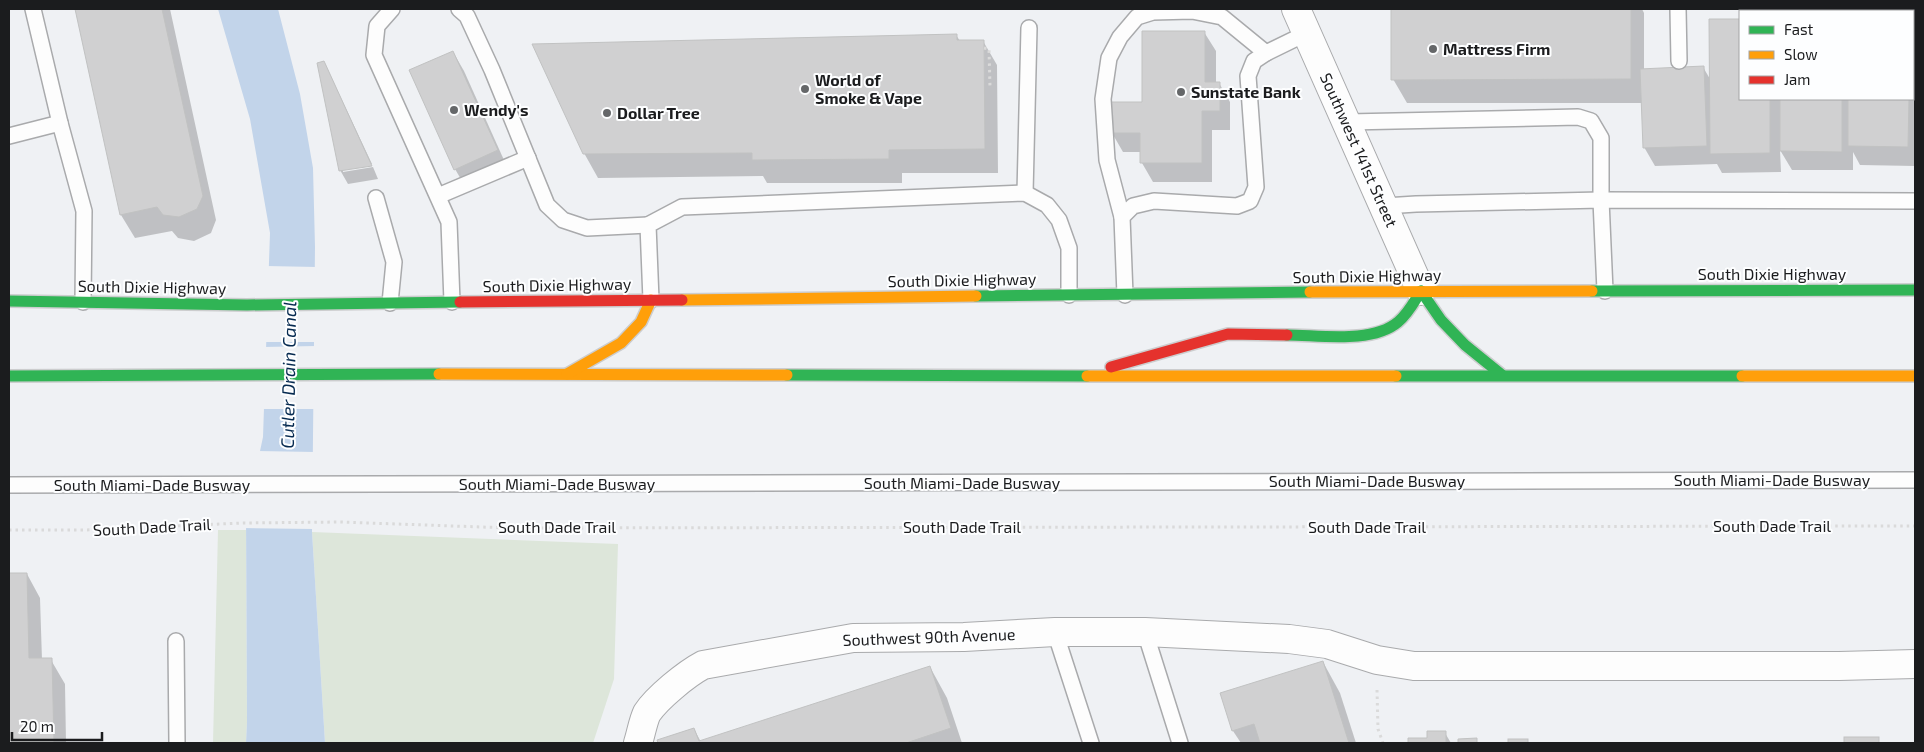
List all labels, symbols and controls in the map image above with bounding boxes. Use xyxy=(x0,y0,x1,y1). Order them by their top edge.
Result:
legend xyxy=(1739,10,1914,100)
text: Fast xyxy=(1784,20,1814,38)
place label: Mattress Firm xyxy=(1443,39,1550,58)
marker: Mattress Firm xyxy=(1427,43,1439,55)
text: Slow xyxy=(1784,45,1818,63)
place label: World of Smoke & Vape xyxy=(815,70,922,107)
street label: Southwest 141st Street xyxy=(1317,70,1402,230)
text: Jam xyxy=(1784,70,1810,88)
place label: Sunstate Bank xyxy=(1191,82,1301,101)
marker: World of Smoke & Vape xyxy=(799,83,811,95)
marker: Sunstate Bank xyxy=(1175,86,1187,98)
place label: Wendy's xyxy=(464,100,529,120)
place label: Dollar Tree xyxy=(617,103,700,122)
marker: Wendy's xyxy=(448,104,460,116)
marker: Dollar Tree xyxy=(601,107,613,119)
street label: South Dixie Highway xyxy=(1698,264,1847,283)
street label: South Dixie Highway xyxy=(1293,265,1442,286)
street label: South Dixie Highway xyxy=(888,269,1037,290)
street label: South Dixie Highway xyxy=(483,274,632,295)
street label: South Dixie Highway xyxy=(78,276,227,297)
water label: Cutler Drain Canal xyxy=(276,301,300,449)
street label: South Miami-Dade Busway xyxy=(1674,470,1871,489)
street label: South Miami-Dade Busway xyxy=(1269,471,1466,490)
street label: South Miami-Dade Busway xyxy=(864,473,1061,492)
street label: South Miami-Dade Busway xyxy=(459,474,656,493)
street label: South Miami-Dade Busway xyxy=(54,475,251,494)
street label: South Dade Trail xyxy=(92,514,212,539)
street label: South Dade Trail xyxy=(1713,516,1831,535)
street label: South Dade Trail xyxy=(498,517,616,536)
street label: South Dade Trail xyxy=(903,517,1021,536)
street label: South Dade Trail xyxy=(1308,517,1426,536)
street label: Southwest 90th Avenue xyxy=(842,624,1016,649)
scale bar xyxy=(12,710,102,742)
text: 20 m xyxy=(20,717,54,735)

